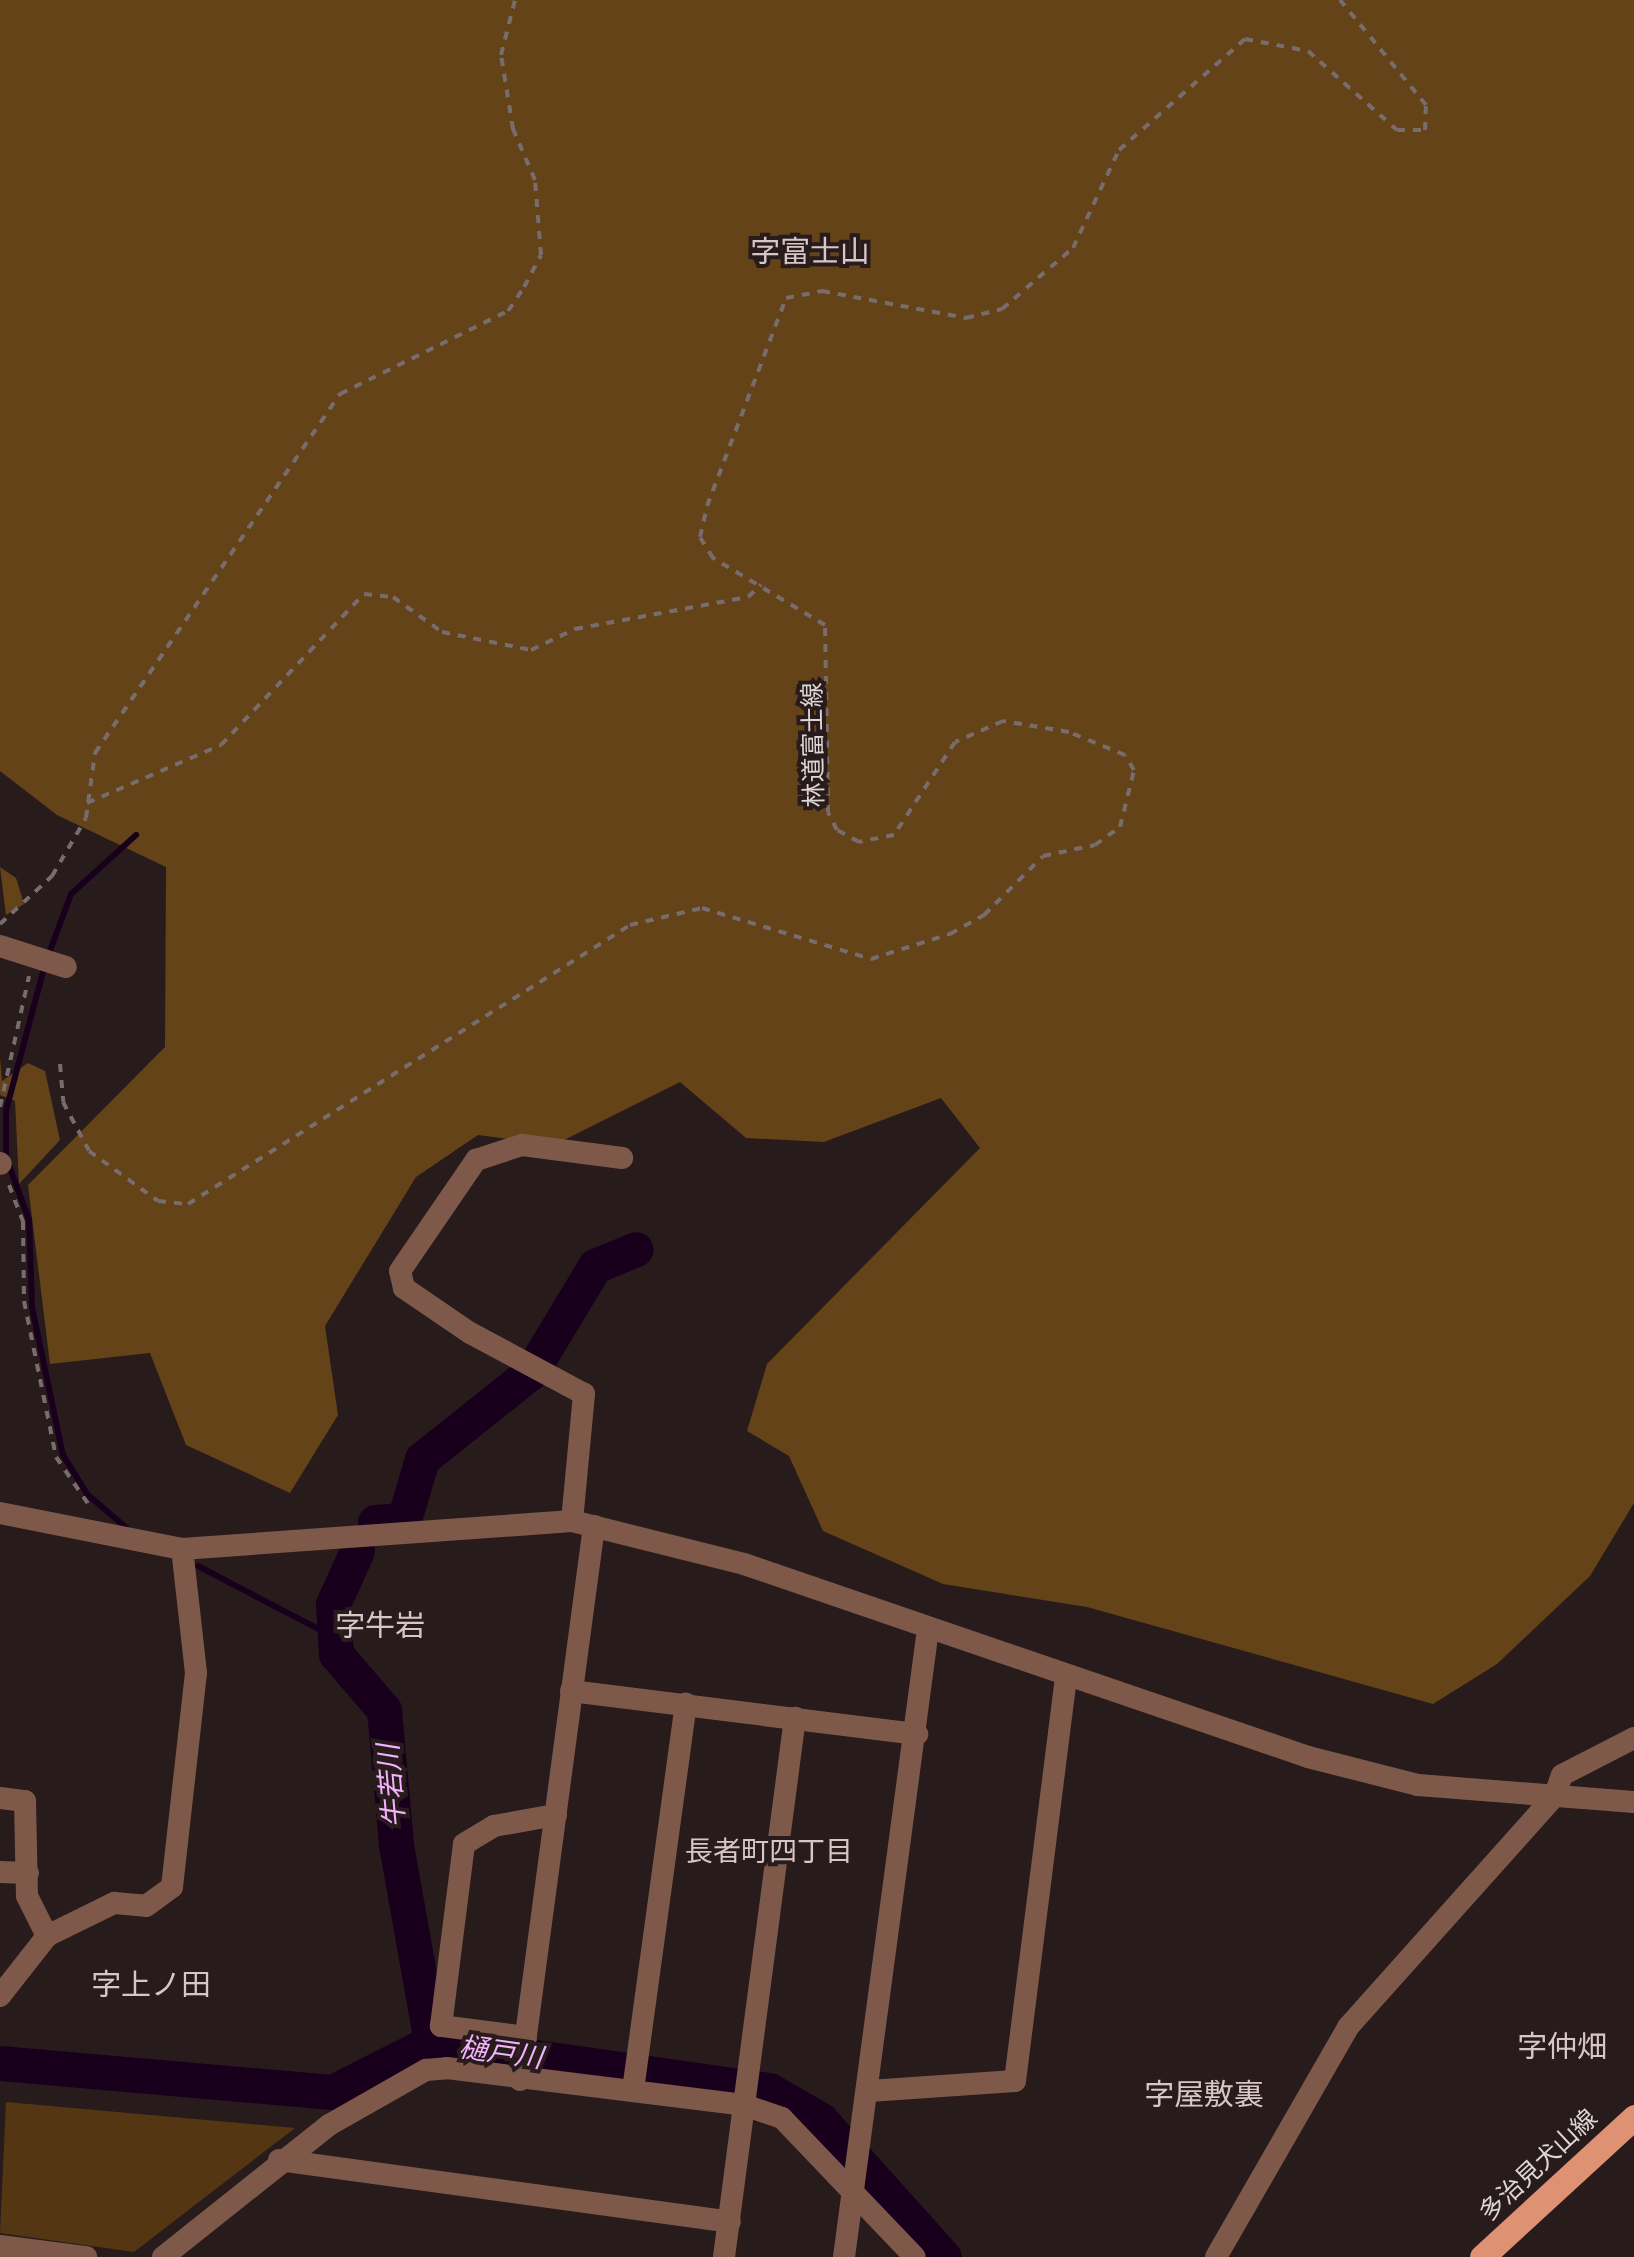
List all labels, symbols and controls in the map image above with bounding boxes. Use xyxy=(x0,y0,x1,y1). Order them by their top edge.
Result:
district label: 字富士山 xyxy=(750,234,870,270)
street label: 林道富士線 xyxy=(797,682,829,808)
district label: 字牛岩 xyxy=(335,1608,425,1644)
water label: 牛若川 xyxy=(371,1743,411,1829)
district label: 長者町四丁目 xyxy=(685,1834,853,1868)
district label: 字上ノ田 xyxy=(91,1967,211,2003)
district label: 字仲畑 xyxy=(1517,2029,1607,2065)
water label: 樋戸川 xyxy=(457,2030,545,2074)
district label: 字屋敷裏 xyxy=(1144,2077,1264,2113)
street label: 多治見犬山線 xyxy=(1473,2103,1603,2227)

